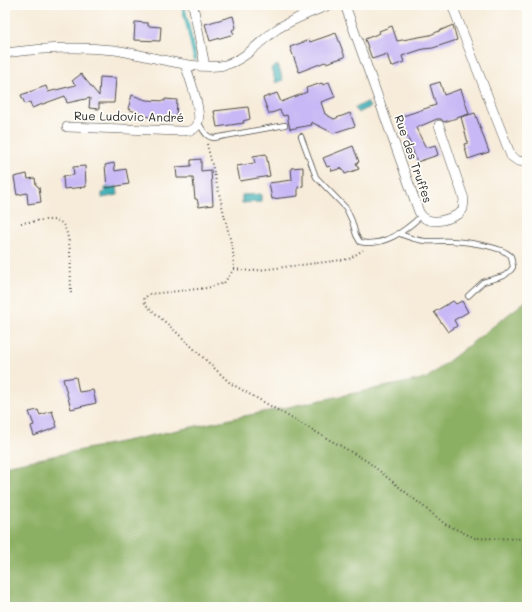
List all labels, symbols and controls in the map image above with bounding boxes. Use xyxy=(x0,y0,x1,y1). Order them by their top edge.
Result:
street label: Rue Ludovic André xyxy=(74,107,184,125)
street label: Rue des Truffes xyxy=(391,113,437,205)

